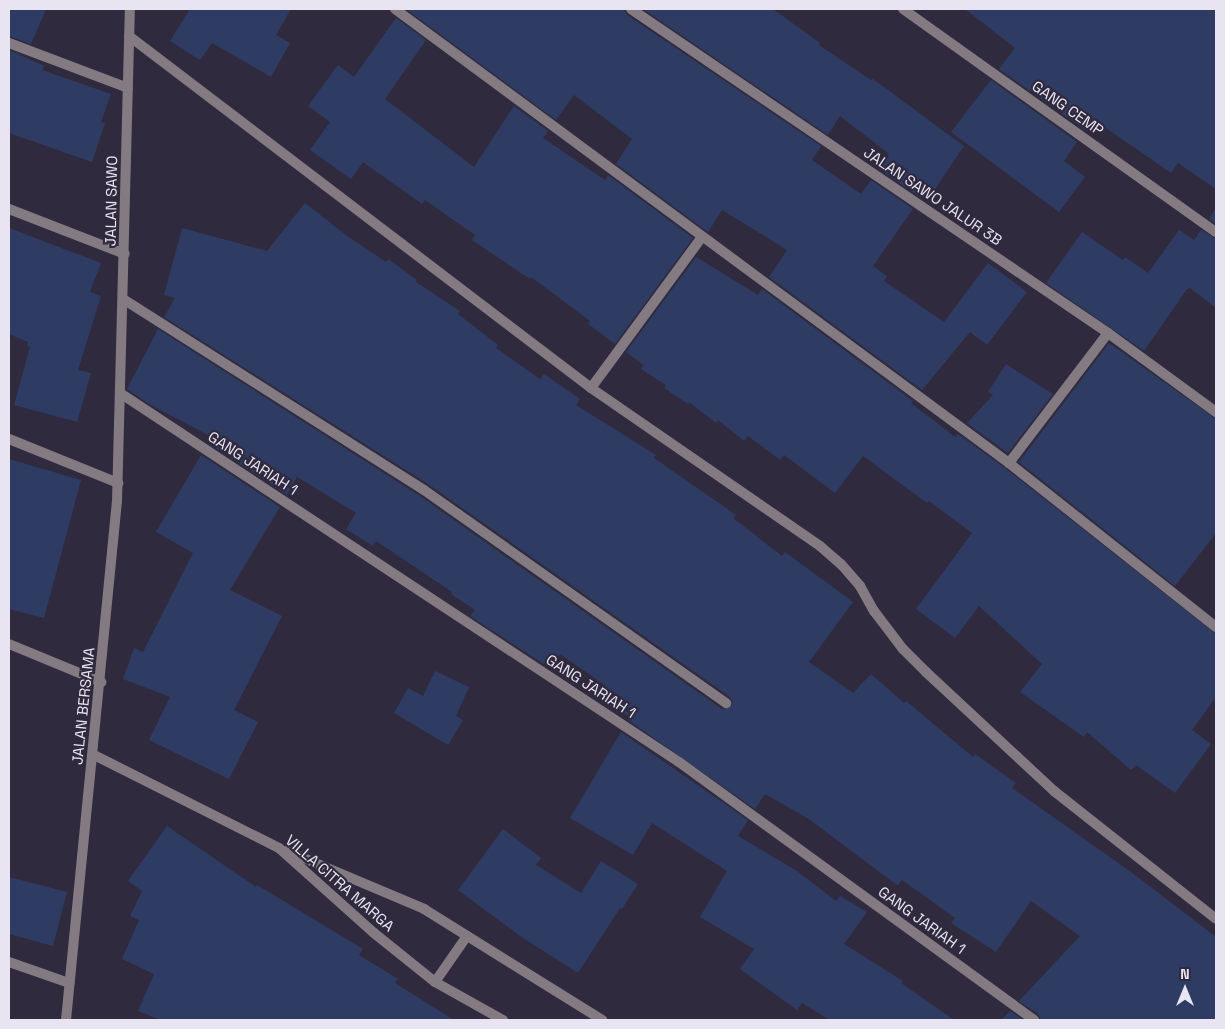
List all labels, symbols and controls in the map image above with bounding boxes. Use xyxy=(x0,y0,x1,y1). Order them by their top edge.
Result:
street label: GANG CEMP xyxy=(1029,77,1107,139)
street label: JALAN SAWO JALUR 3B xyxy=(861,143,1005,249)
street label: JALAN SAWO xyxy=(101,156,121,246)
street label: GANG JARIAH 1 xyxy=(205,427,301,499)
street label: JALAN BERSAMA xyxy=(68,646,98,766)
street label: GANG JARIAH 1 xyxy=(543,650,639,722)
street label: VILLA CITRA MARGA xyxy=(282,831,398,935)
street label: GANG JARIAH 1 xyxy=(875,882,969,958)
north arrow xyxy=(1160,964,1210,1014)
text: N xyxy=(1180,965,1190,983)

